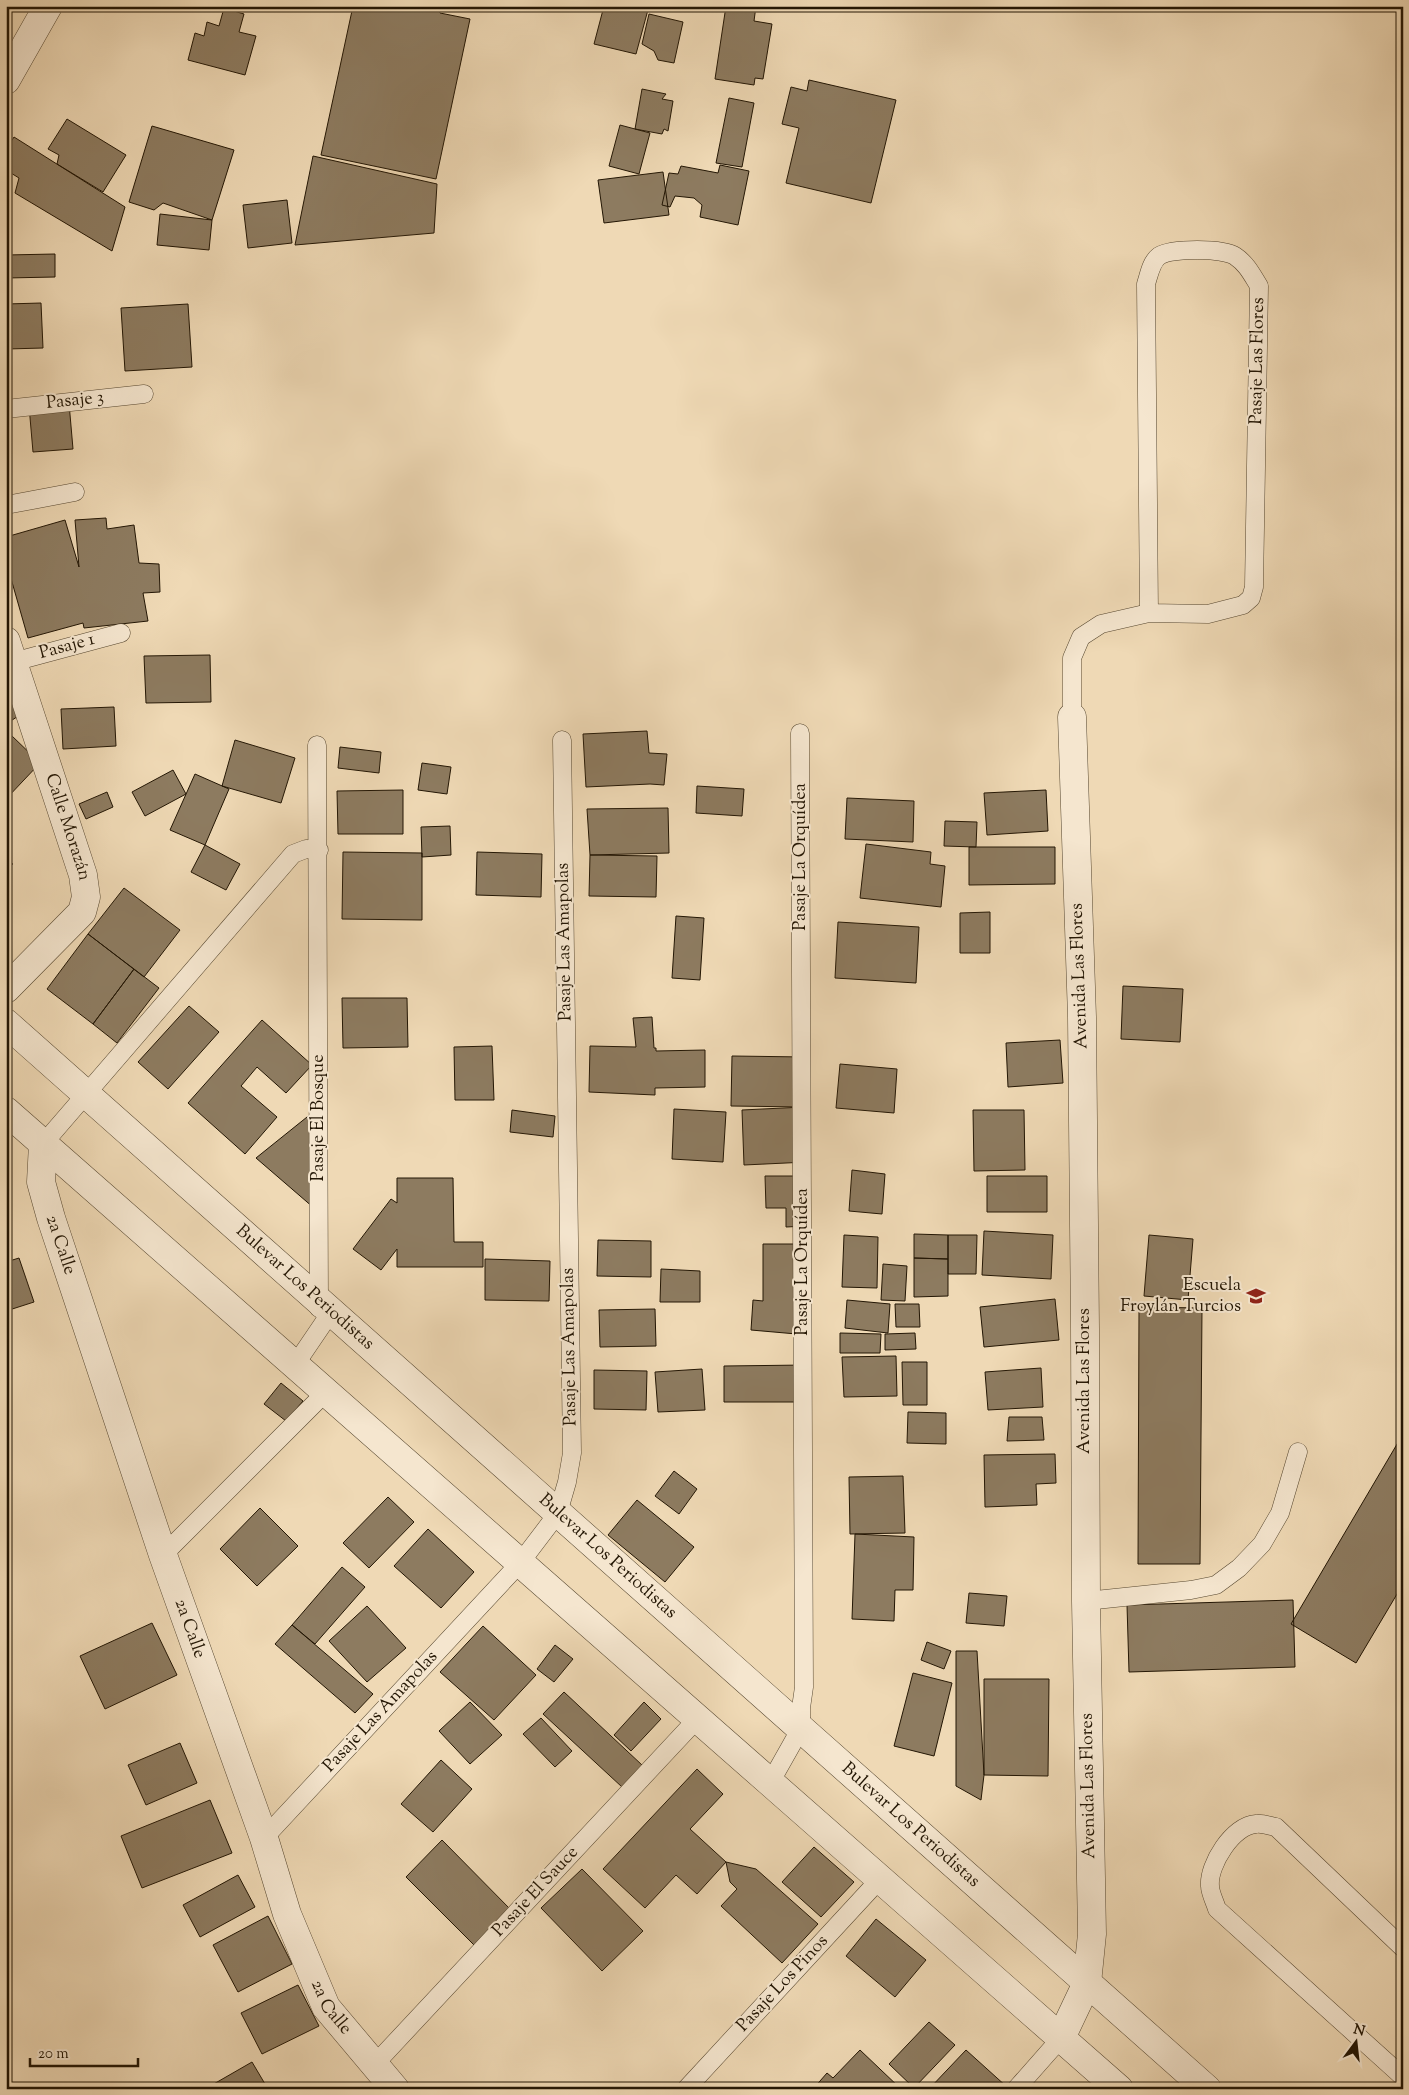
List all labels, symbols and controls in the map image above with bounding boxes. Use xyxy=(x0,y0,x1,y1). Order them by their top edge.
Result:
street label: Pasaje Las Flores xyxy=(1244,297,1272,425)
street label: Pasaje 3 xyxy=(45,385,105,417)
street label: Pasaje 1 xyxy=(36,627,98,667)
street label: Calle Morazán xyxy=(37,770,97,883)
street label: Pasaje La Orquídea xyxy=(788,783,814,931)
street label: Pasaje Las Amapolas xyxy=(551,863,579,1021)
street label: Avenida Las Flores xyxy=(1064,903,1096,1049)
street label: Pasaje El Bosque xyxy=(306,1054,332,1182)
street label: Pasaje La Orquídea xyxy=(790,1188,816,1336)
street label: 2a Calle xyxy=(38,1212,82,1278)
street label: Bulevar Los Periodistas xyxy=(229,1219,380,1357)
street label: Pasaje Las Amapolas xyxy=(556,1268,584,1426)
place label: Escuela Froylán Turcios xyxy=(1120,1273,1241,1320)
school or university icon: Escuela Froylán Turcios xyxy=(1245,1285,1267,1307)
street label: Avenida Las Flores xyxy=(1072,1308,1098,1454)
street label: Bulevar Los Periodistas xyxy=(532,1488,682,1625)
street label: 2a Calle xyxy=(167,1596,212,1662)
street label: Pasaje Las Amapolas xyxy=(317,1645,445,1779)
street label: Avenida Las Flores xyxy=(1075,1713,1103,1859)
street label: Bulevar Los Periodistas xyxy=(835,1757,985,1894)
street label: Pasaje El Sauce xyxy=(487,1841,585,1943)
street label: Pasaje Los Pinos xyxy=(731,1930,835,2038)
street label: 2a Calle xyxy=(303,1976,357,2041)
north arrow xyxy=(1332,2018,1382,2068)
text: N xyxy=(1351,2020,1367,2042)
scale bar xyxy=(30,2035,138,2067)
text: 20 m xyxy=(38,2044,69,2065)

